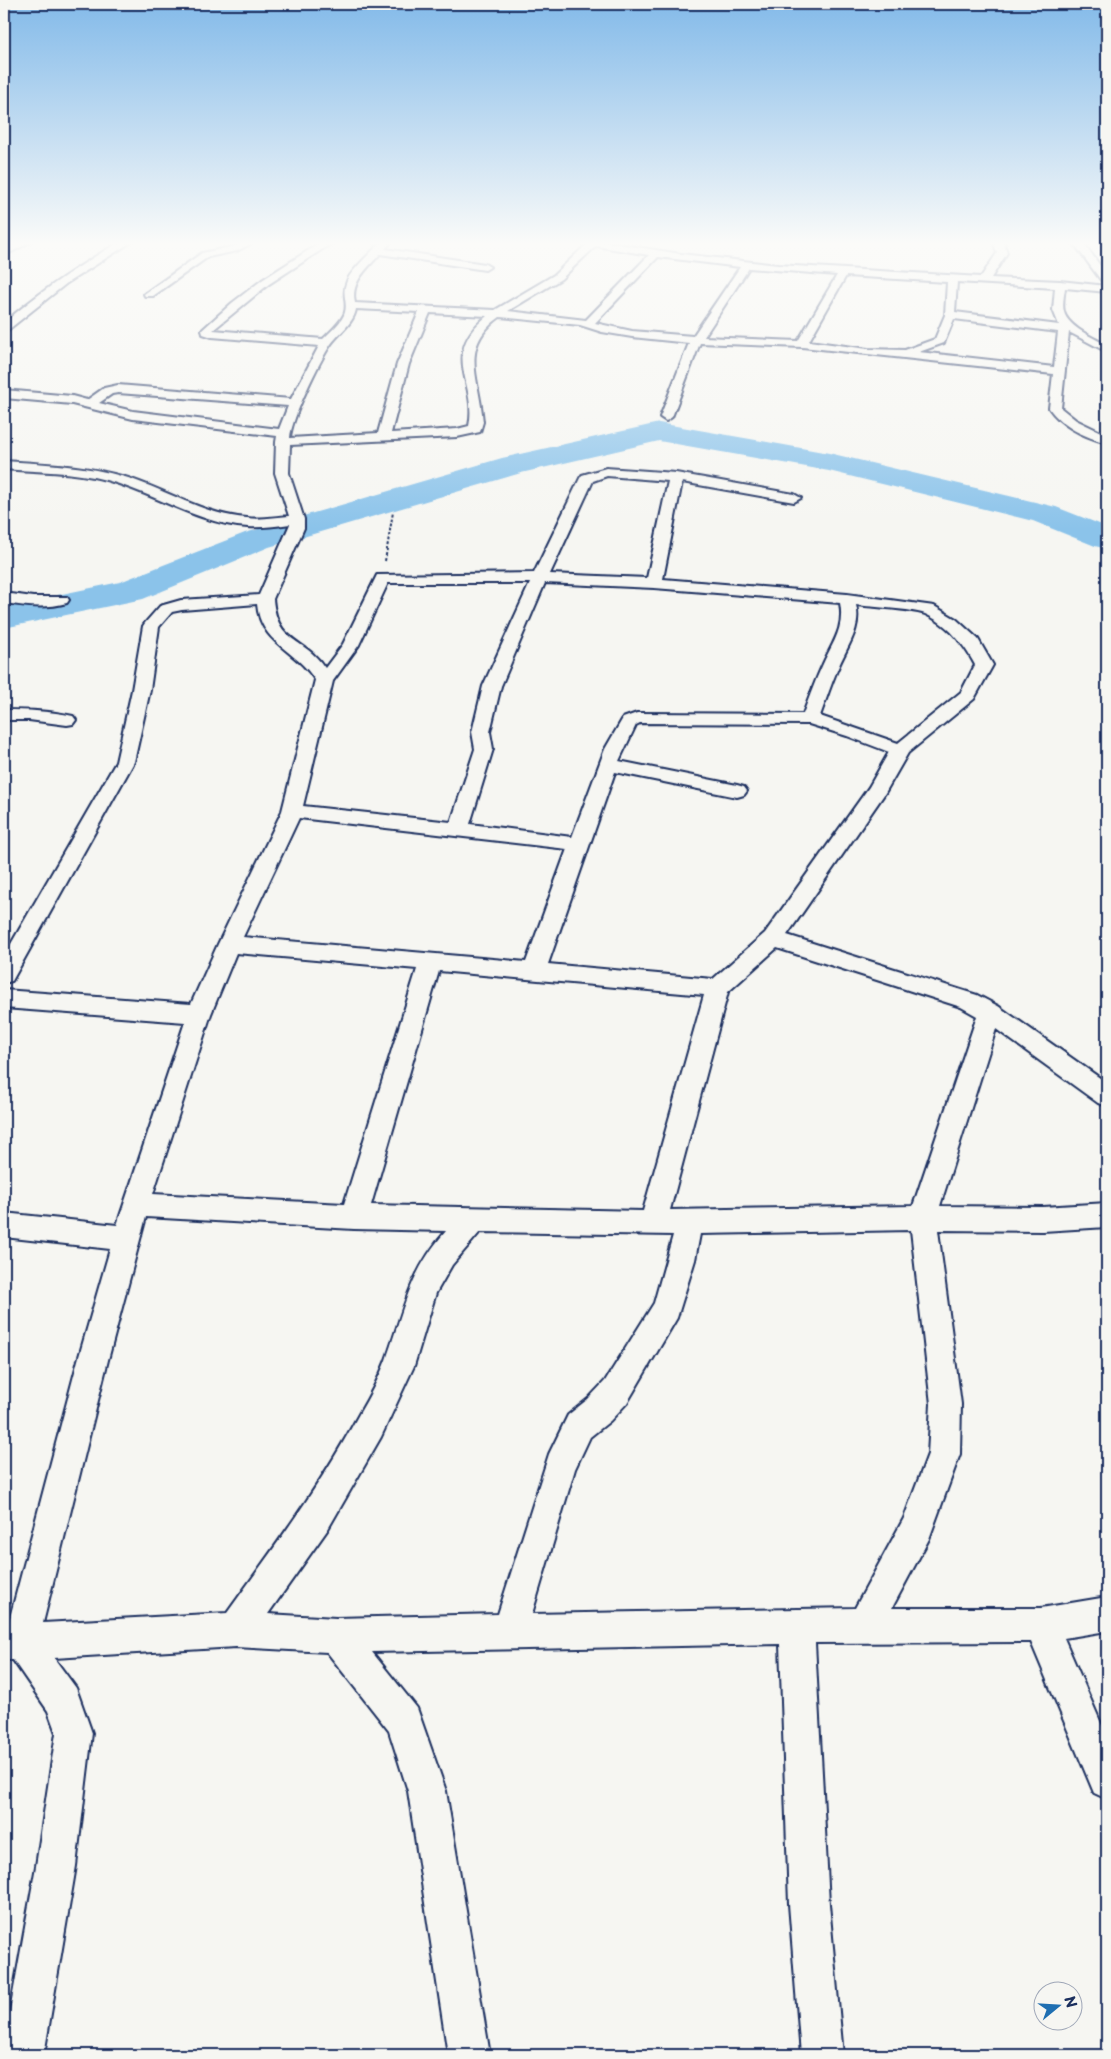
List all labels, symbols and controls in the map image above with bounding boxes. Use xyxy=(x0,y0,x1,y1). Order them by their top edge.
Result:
north arrow xyxy=(1034,1982,1084,2032)
text: N xyxy=(1059,1993,1083,2010)

